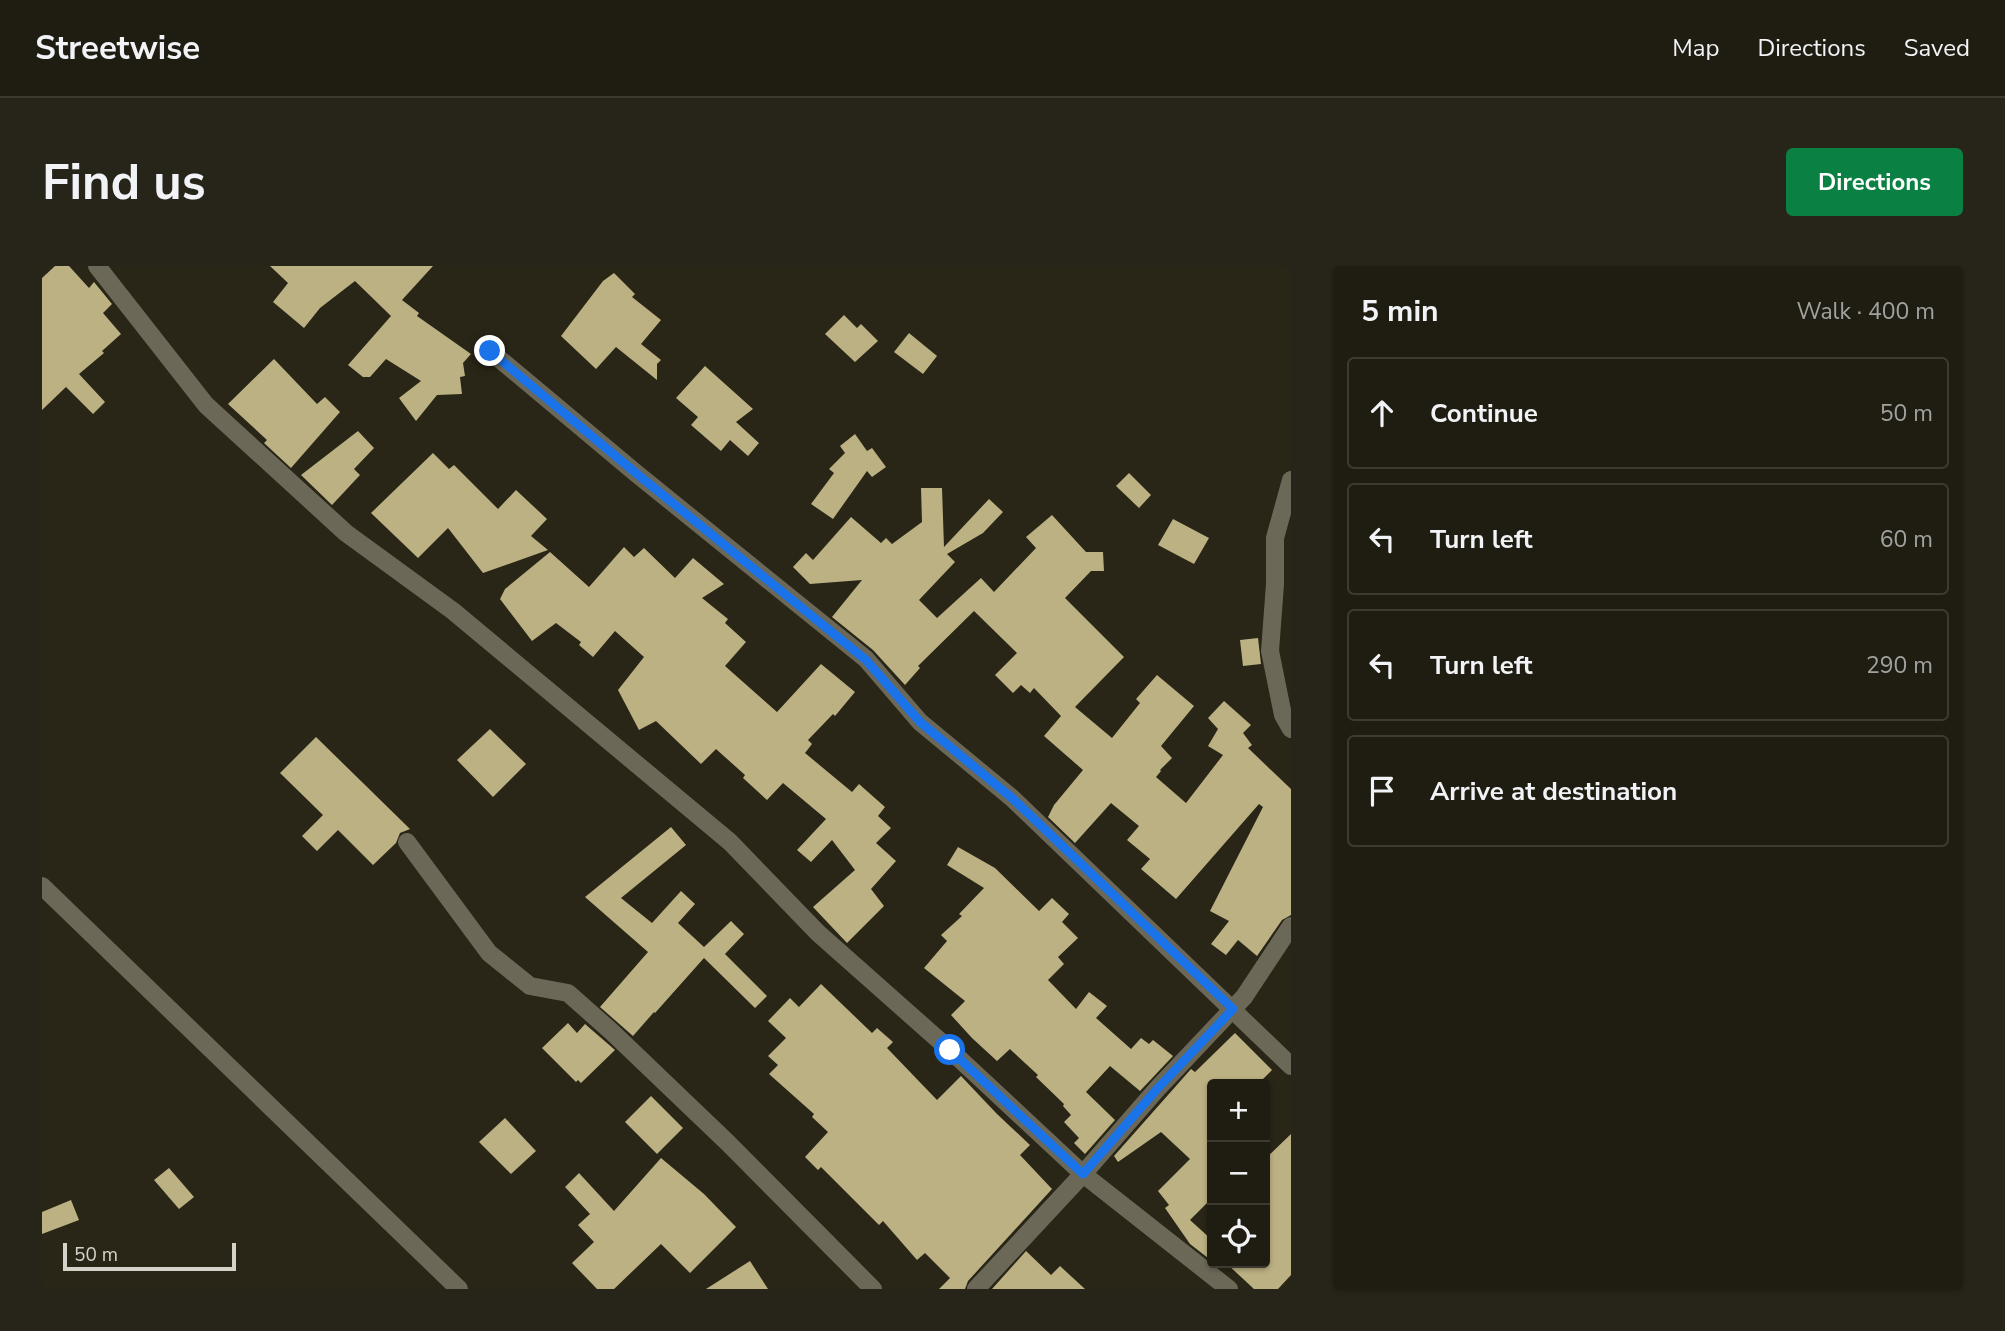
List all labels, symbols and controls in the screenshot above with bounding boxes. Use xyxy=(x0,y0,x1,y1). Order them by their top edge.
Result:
text: Streetwise xyxy=(35,26,200,71)
text: Map xyxy=(1672,32,1719,64)
text: Directions xyxy=(1757,32,1866,64)
text: Saved xyxy=(1904,32,1970,64)
button: Directions xyxy=(1786,148,1963,216)
text: Find us xyxy=(42,149,206,216)
text: 5 min xyxy=(1361,291,1439,332)
text: Walk · 400 m xyxy=(1796,296,1935,327)
route end xyxy=(474,335,505,366)
icon: ahead xyxy=(1363,394,1401,432)
text: Continue xyxy=(1430,396,1538,431)
text: 50 m xyxy=(1880,398,1933,429)
icon: left xyxy=(1363,520,1401,558)
text: Turn left xyxy=(1430,522,1533,557)
text: 60 m xyxy=(1880,524,1933,555)
icon: left xyxy=(1363,646,1401,684)
text: Turn left xyxy=(1430,648,1533,683)
text: 290 m xyxy=(1866,650,1933,681)
icon: arrive xyxy=(1363,772,1401,810)
text: Arrive at destination xyxy=(1430,774,1677,809)
route start xyxy=(934,1034,965,1065)
map controls xyxy=(1207,1079,1270,1268)
button: + xyxy=(1207,1079,1270,1142)
button: − xyxy=(1207,1142,1270,1205)
button: locate xyxy=(1207,1205,1270,1268)
scale bar xyxy=(63,1240,236,1272)
text: 50 m xyxy=(74,1242,118,1268)

